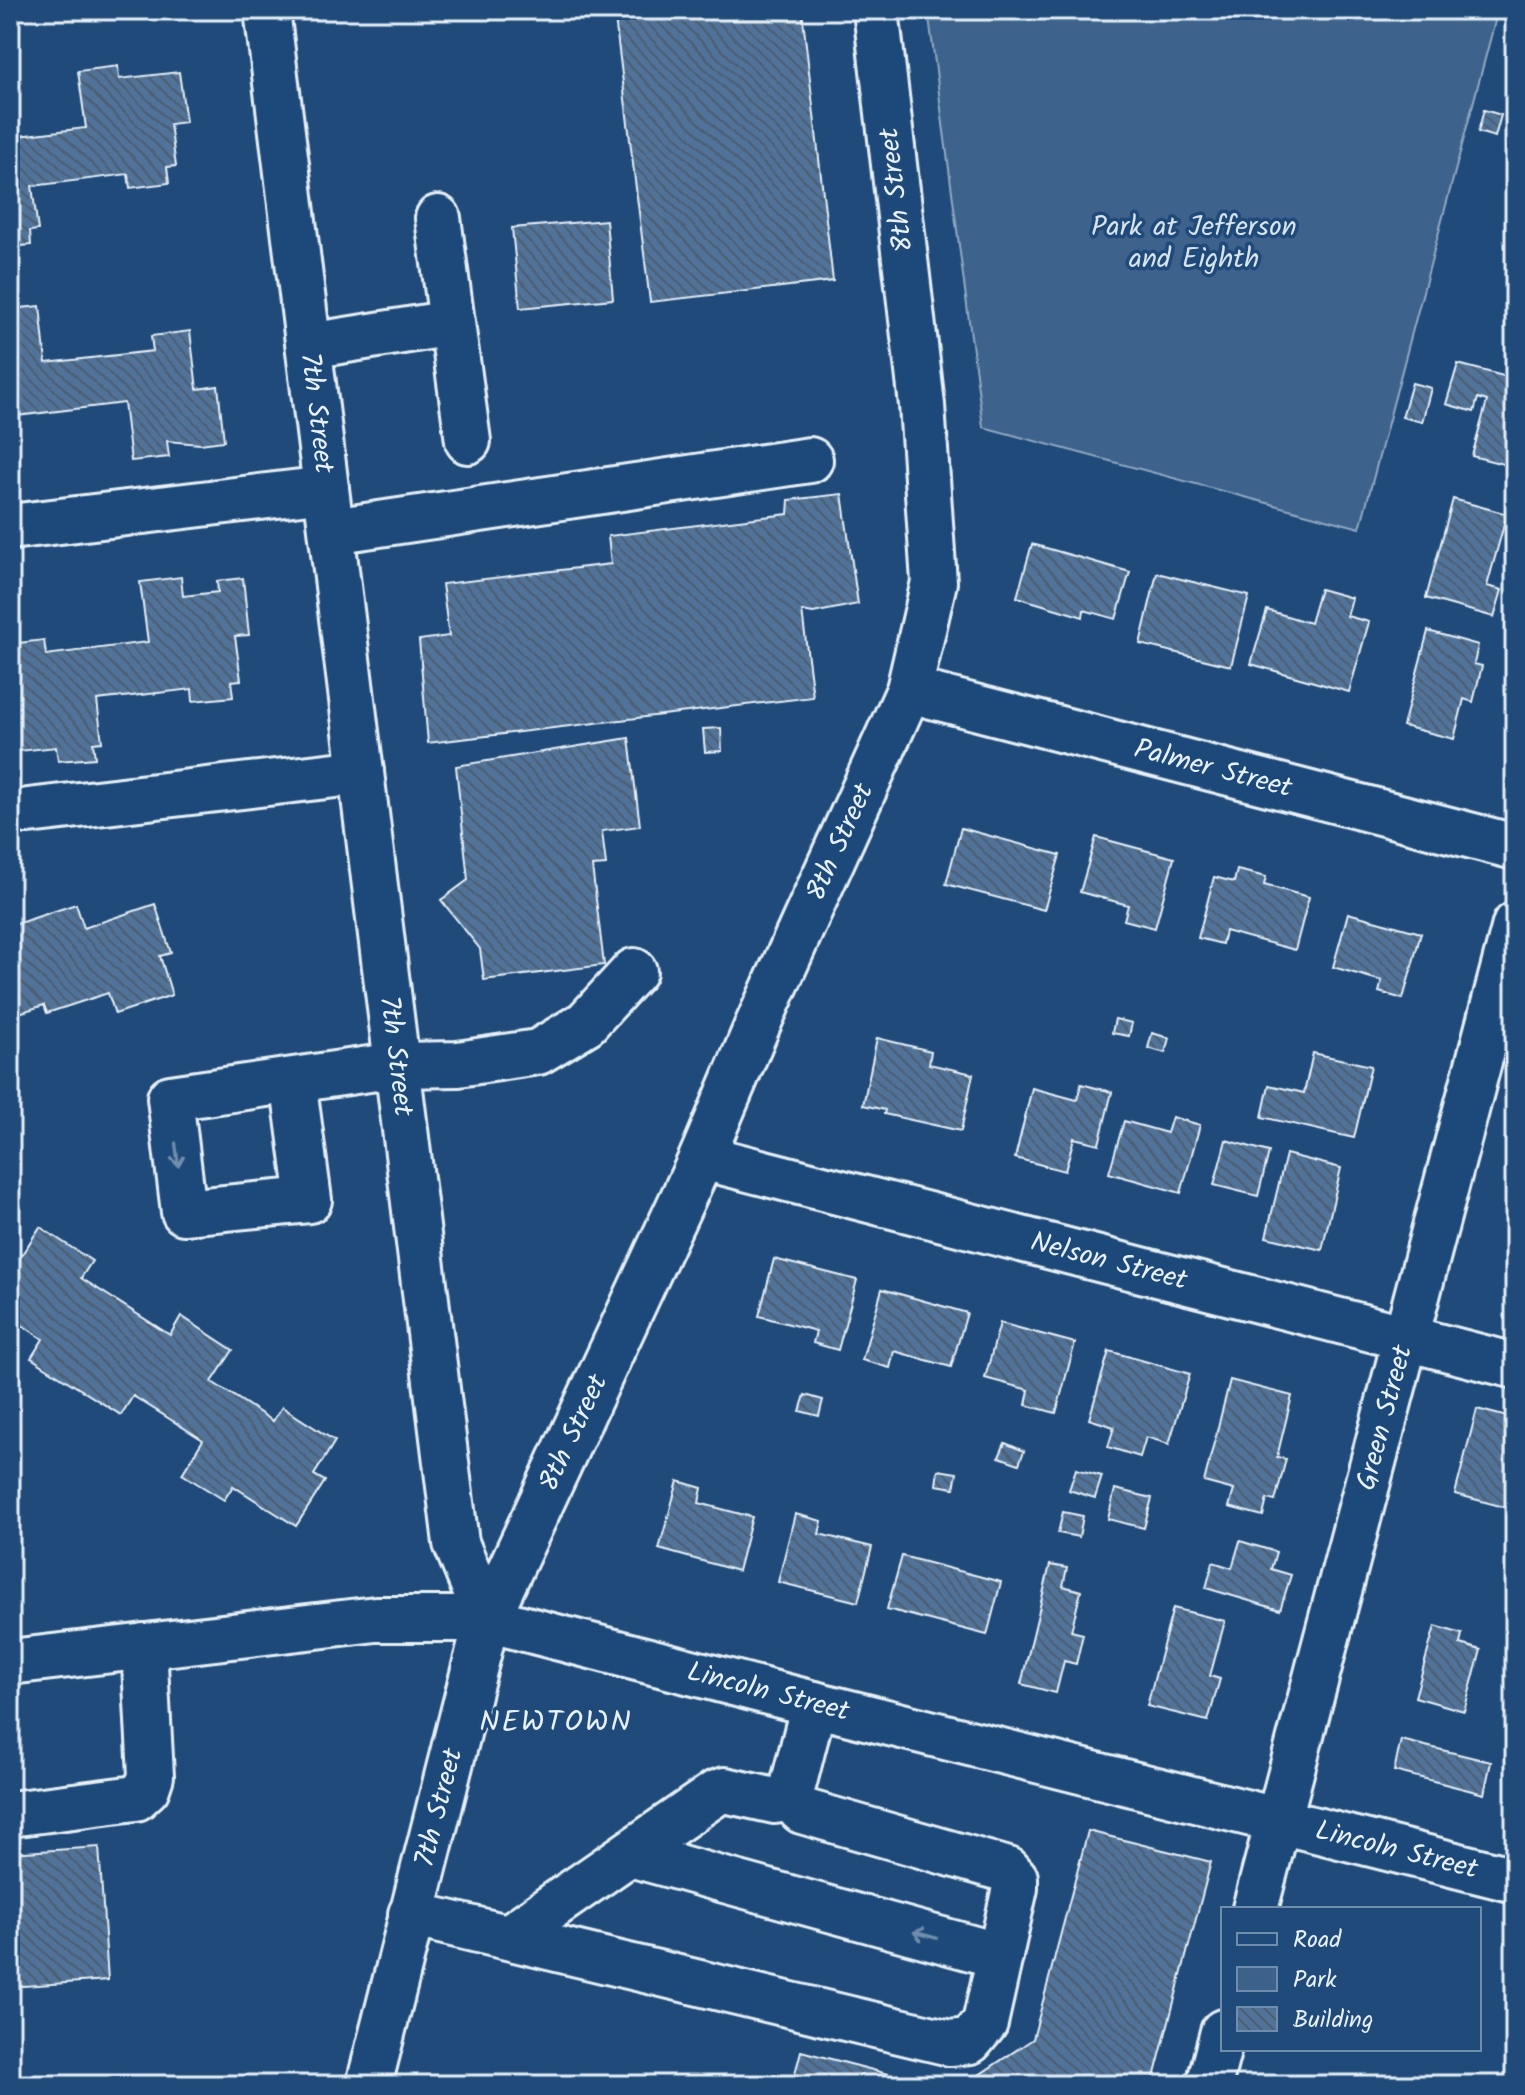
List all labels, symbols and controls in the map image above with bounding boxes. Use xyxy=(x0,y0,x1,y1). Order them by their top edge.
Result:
street label: 8th Street xyxy=(867,124,927,255)
park label: Park at Jefferson and Eighth xyxy=(1091,205,1297,282)
street label: 7th Street xyxy=(287,350,347,477)
street label: Palmer Street xyxy=(1129,727,1298,811)
street label: 8th Street xyxy=(794,775,887,909)
street label: 7th Street xyxy=(366,993,426,1120)
one-way arrow xyxy=(170,1142,185,1167)
street label: Nelson Street xyxy=(1026,1220,1193,1304)
street label: Green Street xyxy=(1344,1339,1426,1496)
street label: 8th Street xyxy=(527,1366,621,1499)
street label: Lincoln Street xyxy=(682,1649,855,1735)
district label: NEWTOWN xyxy=(479,1699,633,1747)
street label: 7th Street xyxy=(403,1742,476,1872)
street label: Lincoln Street xyxy=(1310,1808,1484,1893)
legend xyxy=(1221,1907,1481,2051)
text: Road xyxy=(1293,1921,1342,1960)
one-way arrow xyxy=(913,1927,939,1942)
text: Park xyxy=(1293,1961,1337,2000)
text: Building xyxy=(1293,2001,1373,2040)

